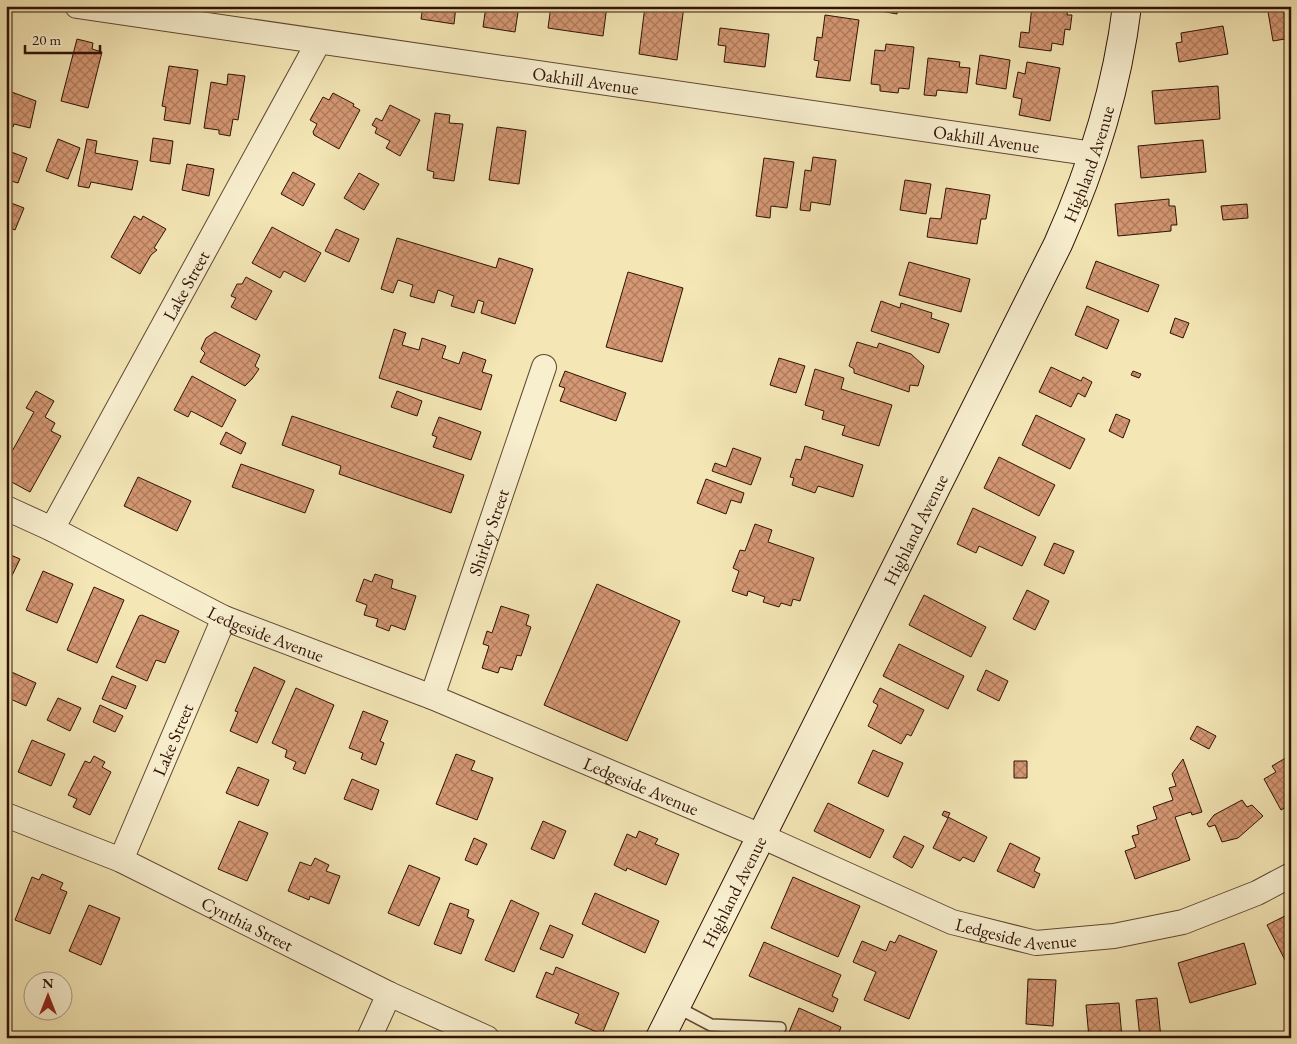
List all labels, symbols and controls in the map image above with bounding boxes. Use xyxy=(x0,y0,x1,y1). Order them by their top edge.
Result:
scale bar xyxy=(25,22,100,54)
text: 20 m xyxy=(32,30,61,49)
street label: Oakhill Avenue xyxy=(531,61,640,99)
street label: Highland Avenue xyxy=(1057,103,1119,225)
street label: Oakhill Avenue xyxy=(932,119,1041,157)
street label: Lake Street xyxy=(157,246,214,324)
street label: Highland Avenue xyxy=(877,470,953,589)
street label: Shirley Street xyxy=(462,485,513,579)
street label: Ledgeside Avenue xyxy=(204,600,327,666)
street label: Lake Street xyxy=(147,700,198,779)
street label: Ledgeside Avenue xyxy=(580,751,703,820)
street label: Highland Avenue xyxy=(696,832,771,951)
street label: Cynthia Street xyxy=(198,891,298,956)
street label: Ledgeside Avenue xyxy=(953,912,1077,955)
north arrow xyxy=(22,972,72,1022)
text: N xyxy=(42,974,54,992)

